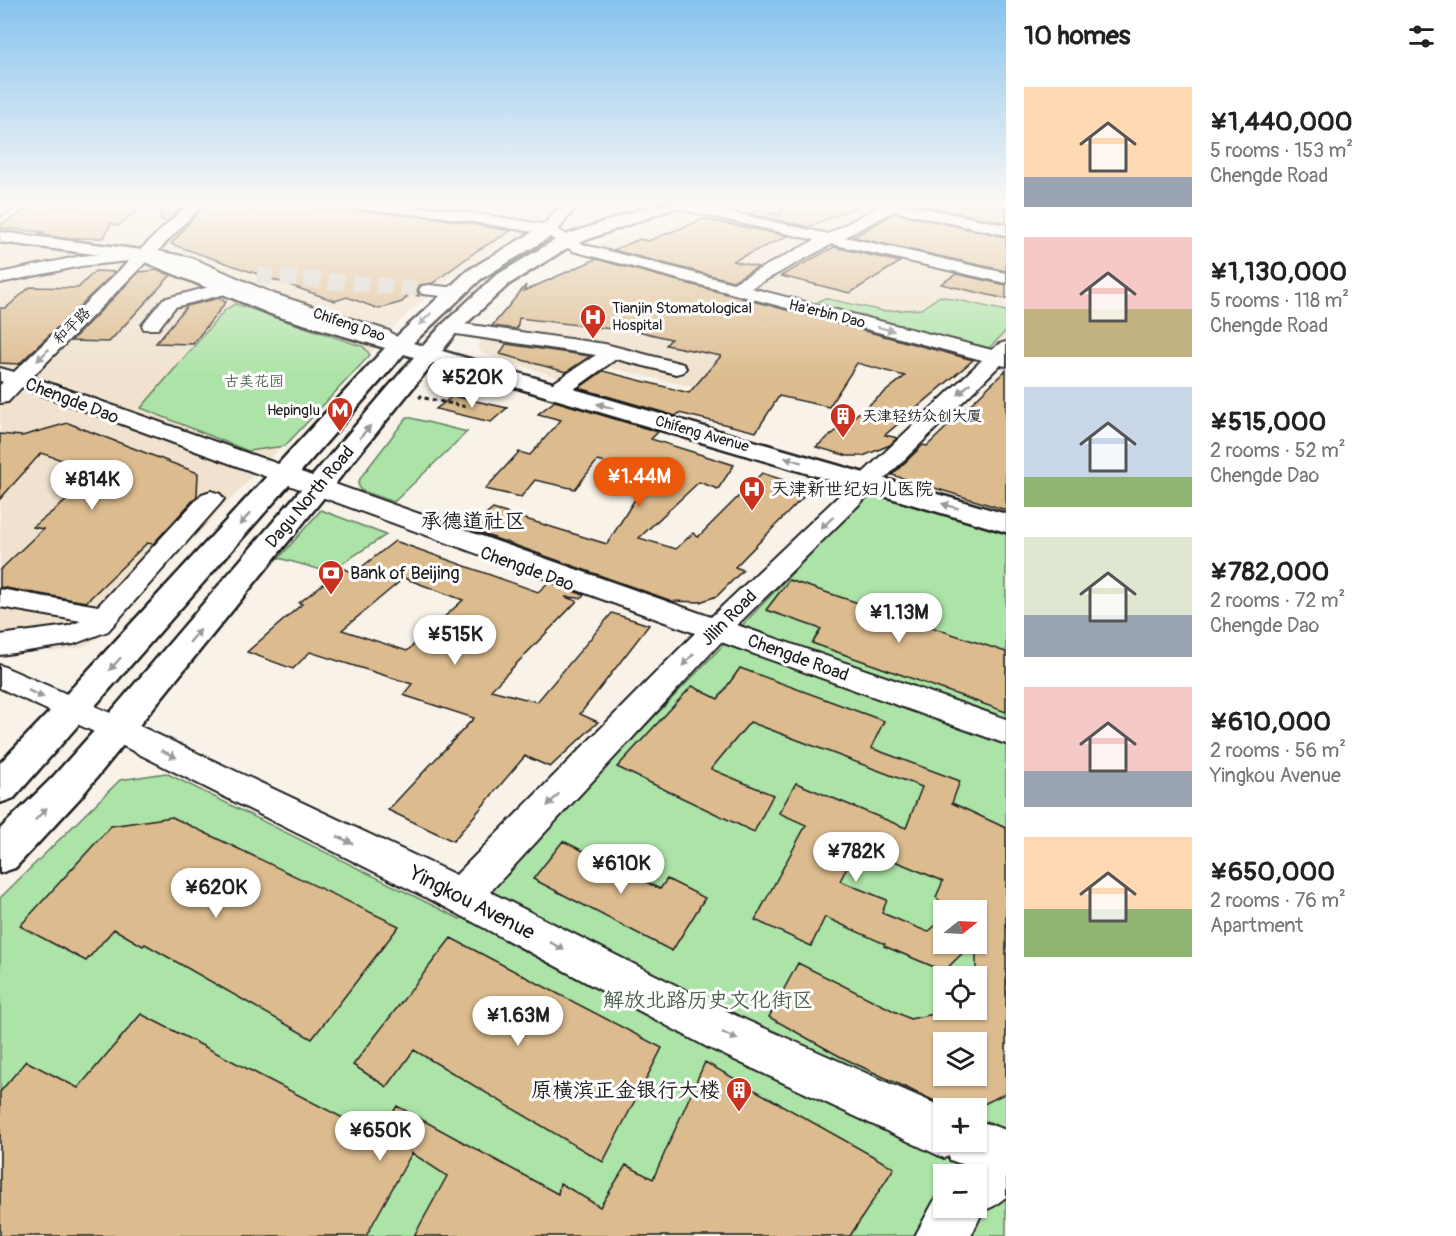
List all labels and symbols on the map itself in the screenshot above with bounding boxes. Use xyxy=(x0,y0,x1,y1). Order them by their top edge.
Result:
street label: Ha'erbin Dao xyxy=(787,295,867,333)
place label: Tianjin Stomatological Hospital xyxy=(612,299,752,335)
hospital icon: Tianjin Stomatological Hospital xyxy=(578,302,608,340)
street label: 和平路 xyxy=(49,303,95,349)
street label: Chifeng Dao xyxy=(310,304,388,346)
one-way arrow xyxy=(417,312,432,326)
one-way arrow xyxy=(876,325,895,335)
one-way arrow xyxy=(36,347,50,361)
pin: ¥520K xyxy=(430,358,514,409)
park label: 古美花园 xyxy=(224,372,284,391)
street label: Chengde Dao xyxy=(22,373,122,429)
one-way arrow xyxy=(958,382,972,396)
metro station icon: Hepinglu xyxy=(325,395,355,433)
place label: Hepinglu xyxy=(267,401,320,420)
one-way arrow xyxy=(596,401,614,410)
building icon: 天津轻纺众创大厦 xyxy=(828,401,858,439)
place label: 天津轻纺众创大厦 xyxy=(862,407,982,426)
street label: Chifeng Avenue xyxy=(653,412,752,457)
one-way arrow xyxy=(358,425,371,440)
street label: Dagu North Road xyxy=(260,441,360,553)
one-way arrow xyxy=(784,455,802,464)
pin: ¥1.44M xyxy=(590,457,688,508)
pin: ¥814K xyxy=(50,460,134,511)
hospital icon: 天津新世纪妇儿医院 xyxy=(737,474,767,512)
place label: 天津新世纪妇儿医院 xyxy=(771,478,933,501)
one-way arrow xyxy=(941,501,959,510)
district label: 承德道社区 xyxy=(421,508,526,535)
one-way arrow xyxy=(239,511,252,526)
one-way arrow xyxy=(820,516,835,529)
street label: Chengde Dao xyxy=(477,541,577,597)
bank icon: Bank of Beijing xyxy=(316,558,346,596)
place label: Bank of Beijing xyxy=(350,562,460,585)
street label: Jilin Road xyxy=(696,585,762,651)
pin: ¥1.13M xyxy=(850,593,948,644)
pin: ¥515K xyxy=(413,615,497,666)
one-way arrow xyxy=(188,628,201,644)
street label: Chengde Road xyxy=(744,629,852,687)
one-way arrow xyxy=(681,652,695,667)
one-way arrow xyxy=(109,656,122,671)
one-way arrow xyxy=(28,689,45,698)
one-way arrow xyxy=(161,750,178,759)
one-way arrow xyxy=(546,793,560,808)
one-way arrow xyxy=(33,808,47,822)
pin: ¥782K xyxy=(814,832,898,883)
one-way arrow xyxy=(336,835,353,844)
pin: ¥610K xyxy=(579,844,663,895)
street label: Yingkou Avenue xyxy=(404,859,540,947)
pin: ¥620K xyxy=(174,868,258,919)
north arrow xyxy=(933,900,987,954)
one-way arrow xyxy=(548,941,565,951)
park label: 解放北路历史文化街区 xyxy=(603,987,813,1014)
pin: ¥1.63M xyxy=(469,996,567,1047)
one-way arrow xyxy=(721,1031,738,1040)
building icon: 原横滨正金银行大楼 xyxy=(724,1075,754,1113)
place label: 原横滨正金银行大楼 xyxy=(531,1077,720,1104)
pin: ¥650K xyxy=(338,1111,422,1162)

